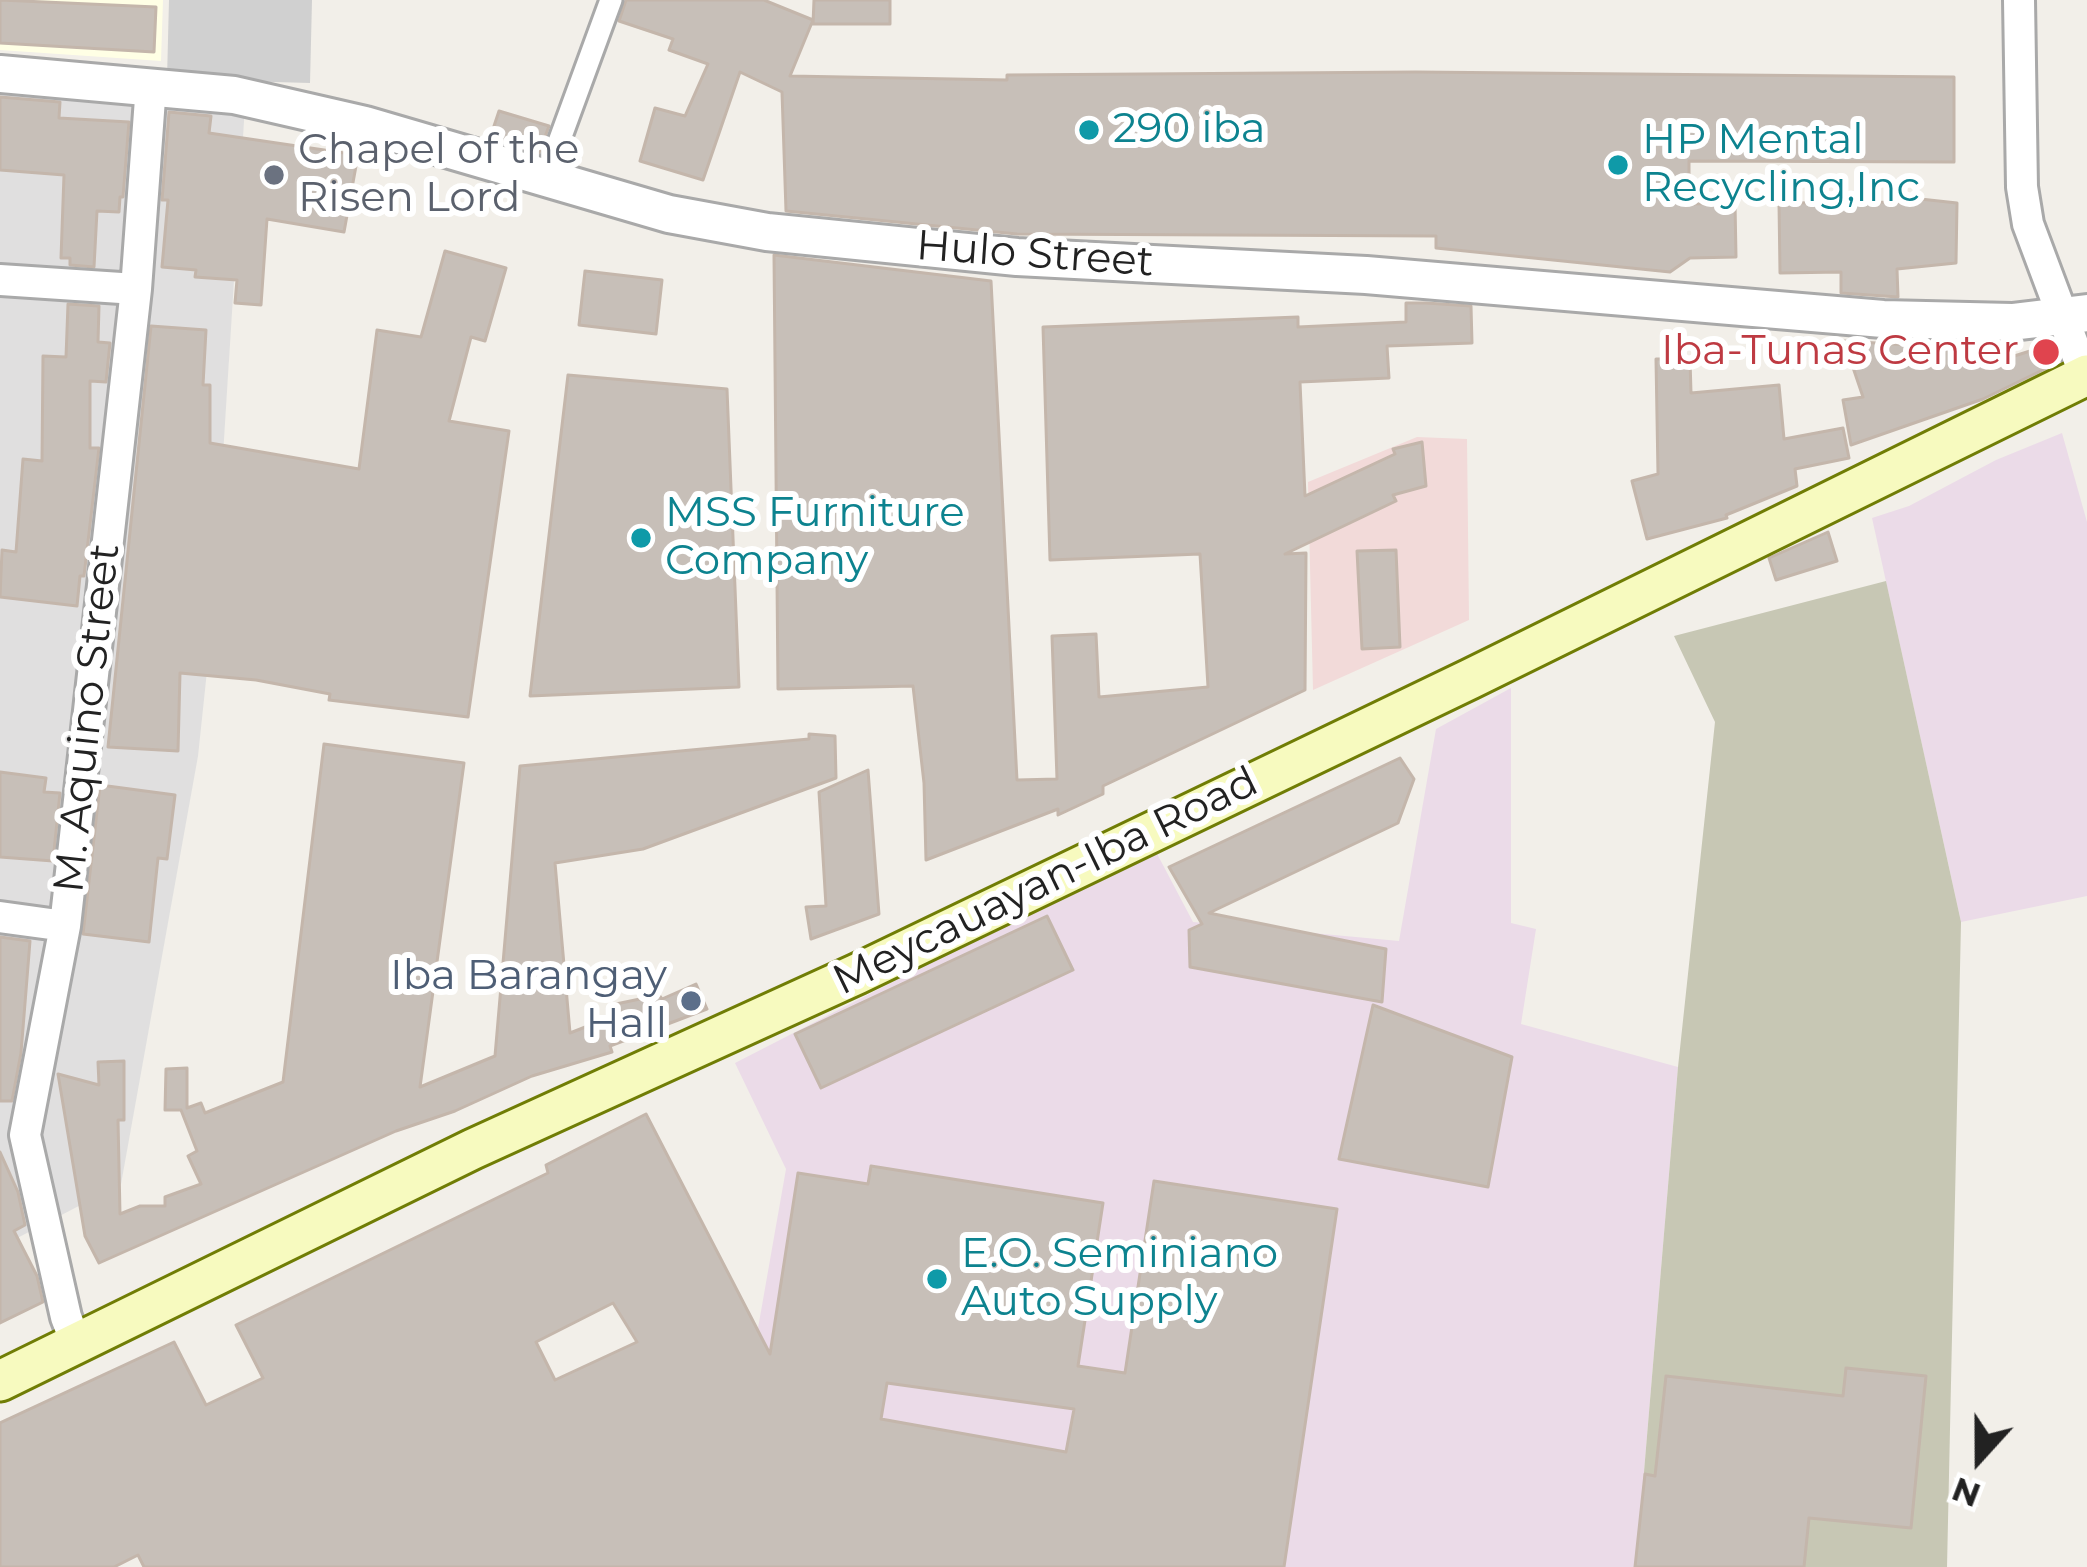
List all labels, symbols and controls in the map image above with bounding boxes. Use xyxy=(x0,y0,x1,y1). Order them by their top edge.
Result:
place label: 290 iba xyxy=(1113,105,1266,155)
place label: HP Mental Recycling,Inc xyxy=(1642,116,1920,214)
marker: 290 iba xyxy=(1076,117,1102,143)
place label: Chapel of the Risen Lord xyxy=(298,126,579,225)
marker: HP Mental Recycling,Inc xyxy=(1605,152,1631,178)
marker: Chapel of the Risen Lord xyxy=(261,162,287,188)
street label: Hulo Street xyxy=(915,222,1155,288)
place label: Iba-Tunas Center xyxy=(1661,327,2019,377)
marker: Iba-Tunas Center xyxy=(2030,336,2062,368)
place label: MSS Furniture Company xyxy=(665,489,965,588)
marker: MSS Furniture Company xyxy=(628,525,654,551)
street label: M. Aquino Street xyxy=(45,541,131,895)
street label: Meycauayan-Iba Road xyxy=(826,757,1266,1007)
place label: Iba Barangay Hall xyxy=(390,952,667,1050)
marker: Iba Barangay Hall xyxy=(678,988,704,1014)
place label: E.O. Seminiano Auto Supply xyxy=(961,1230,1278,1328)
marker: E.O. Seminiano Auto Supply xyxy=(924,1266,950,1292)
north arrow xyxy=(1919,1399,2039,1519)
text: N xyxy=(1946,1469,1986,1516)

